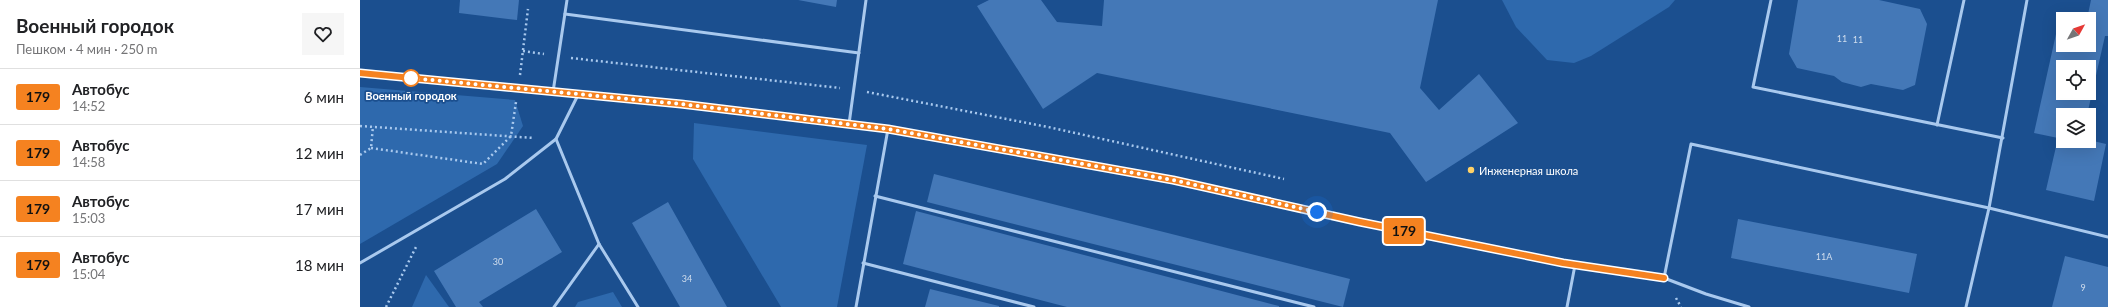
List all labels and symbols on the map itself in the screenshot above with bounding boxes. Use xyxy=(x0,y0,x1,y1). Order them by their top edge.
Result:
north arrow xyxy=(2056,12,2096,52)
house number: 11 xyxy=(1837,33,1847,44)
house number: 11 xyxy=(1853,34,1863,45)
marker: Военный городок xyxy=(402,69,420,87)
place label: Военный городок xyxy=(365,89,457,102)
place label: Инженерная школа xyxy=(1479,164,1578,177)
marker: Инженерная школа xyxy=(1466,165,1476,175)
your location xyxy=(1307,202,1327,222)
line badge: 179 xyxy=(1381,218,1427,244)
house number: 11А xyxy=(1816,251,1833,262)
house number: 30 xyxy=(493,256,503,267)
house number: 34 xyxy=(682,273,692,284)
house number: 9 xyxy=(2080,282,2086,293)

